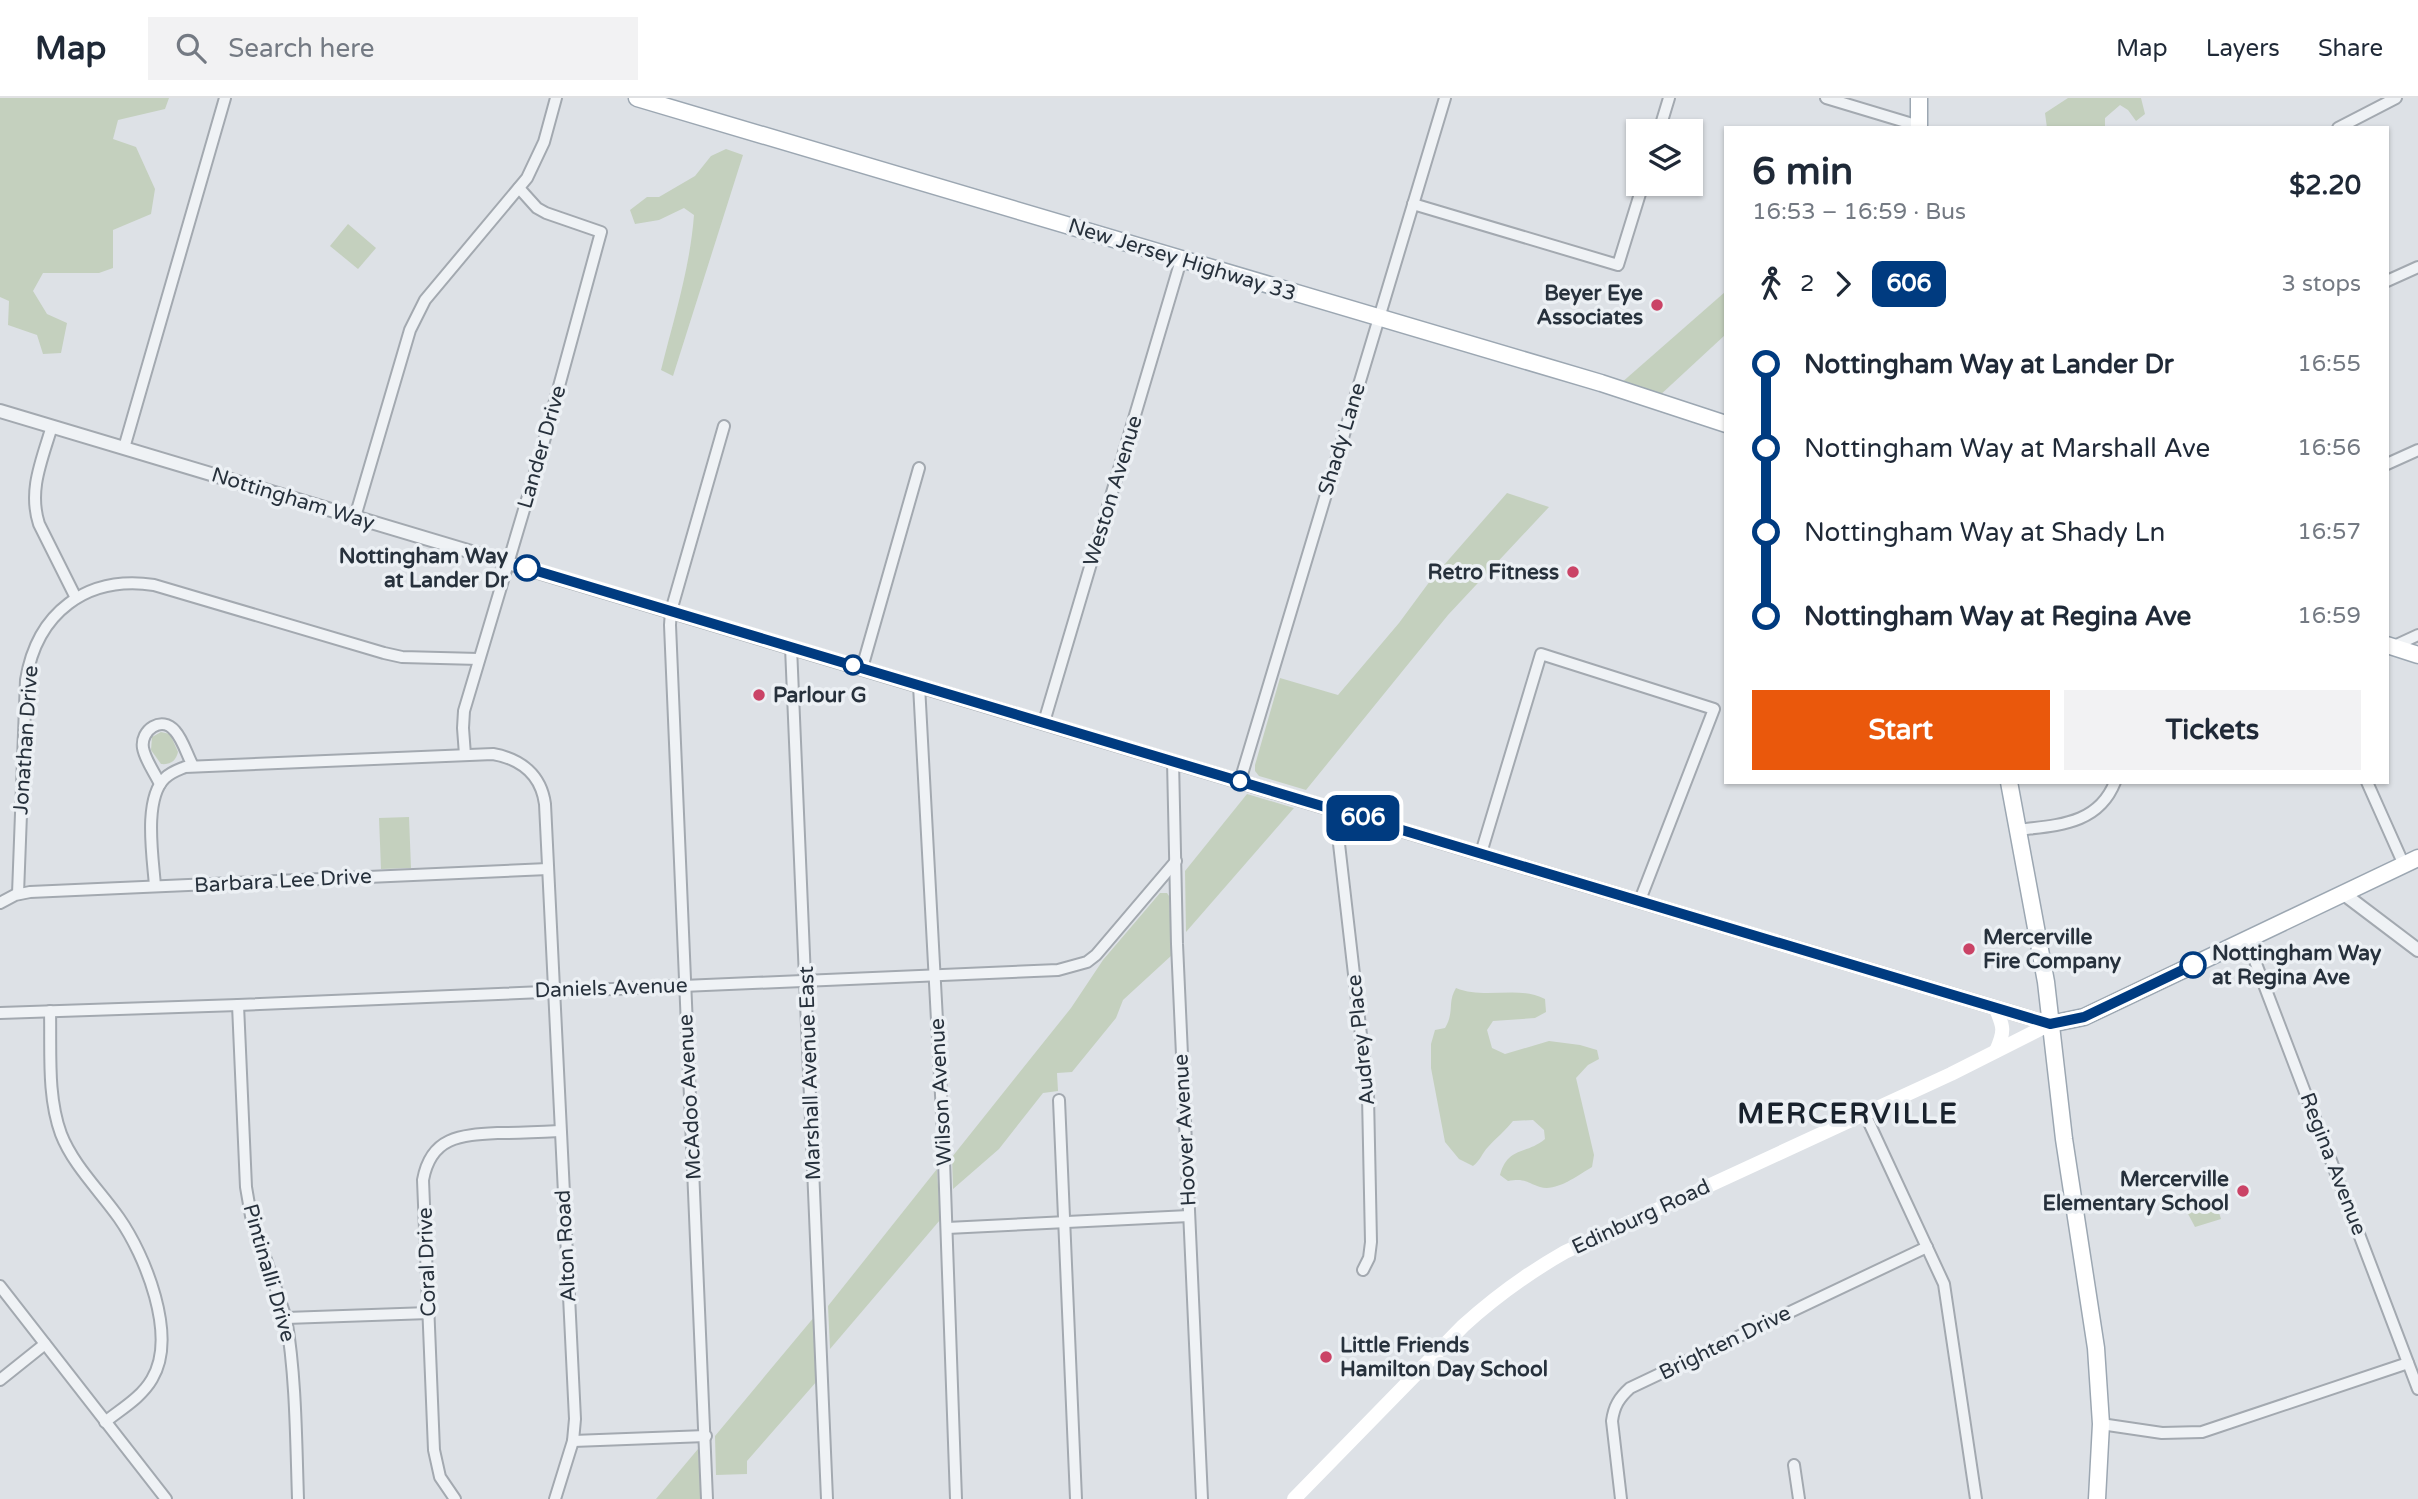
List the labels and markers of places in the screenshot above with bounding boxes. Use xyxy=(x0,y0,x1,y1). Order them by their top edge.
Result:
place label: Beyer Eye Associates xyxy=(1537,281,1643,330)
marker: Beyer Eye Associates xyxy=(1649,297,1665,313)
place label: Nottingham Way at Lander Dr xyxy=(339,544,509,593)
marker: Nottingham Way at Lander Dr xyxy=(514,555,540,581)
place label: Retro Fitness xyxy=(1428,560,1559,585)
marker: Retro Fitness xyxy=(1565,564,1581,580)
unlabelled marker xyxy=(843,655,863,675)
place label: Parlour G xyxy=(773,683,867,708)
marker: Parlour G xyxy=(751,687,767,703)
unlabelled marker xyxy=(1230,771,1250,791)
place label: Mercerville Fire Company xyxy=(1983,925,2122,974)
marker: Mercerville Fire Company xyxy=(1961,941,1977,957)
place label: Nottingham Way at Regina Ave xyxy=(2212,941,2382,990)
marker: Nottingham Way at Regina Ave xyxy=(2180,952,2206,978)
place label: Mercerville Elementary School xyxy=(2042,1167,2229,1216)
marker: Mercerville Elementary School xyxy=(2235,1183,2251,1199)
place label: Little Friends Hamilton Day School xyxy=(1340,1333,1548,1382)
marker: Little Friends Hamilton Day School xyxy=(1318,1349,1334,1365)

